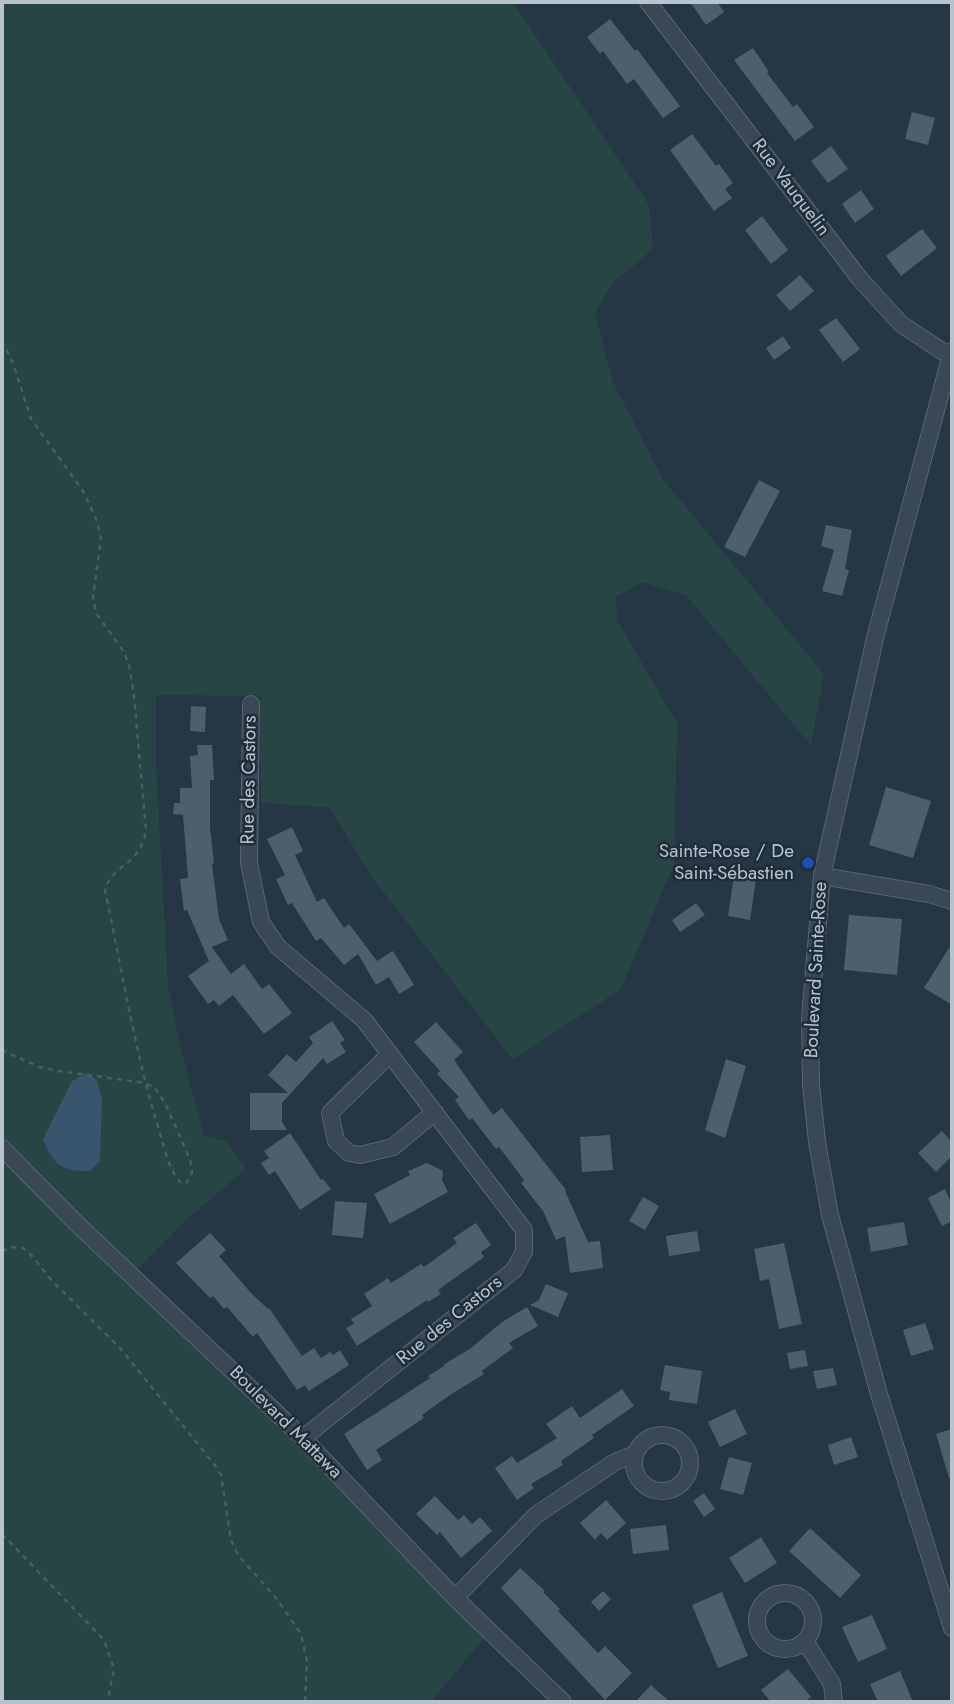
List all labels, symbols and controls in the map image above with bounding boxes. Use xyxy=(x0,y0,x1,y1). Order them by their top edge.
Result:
street label: Rue Vauquelin xyxy=(746,135,834,241)
street label: Rue des Castors xyxy=(237,715,263,845)
place label: Sainte-Rose / De Saint-Sébastien xyxy=(659,841,794,885)
marker: Sainte-Rose / De Saint-Sébastien xyxy=(800,855,816,871)
street label: Boulevard Sainte-Rose xyxy=(801,881,833,1059)
street label: Rue des Castors xyxy=(393,1272,507,1370)
street label: Boulevard Mattawa xyxy=(224,1362,346,1484)

